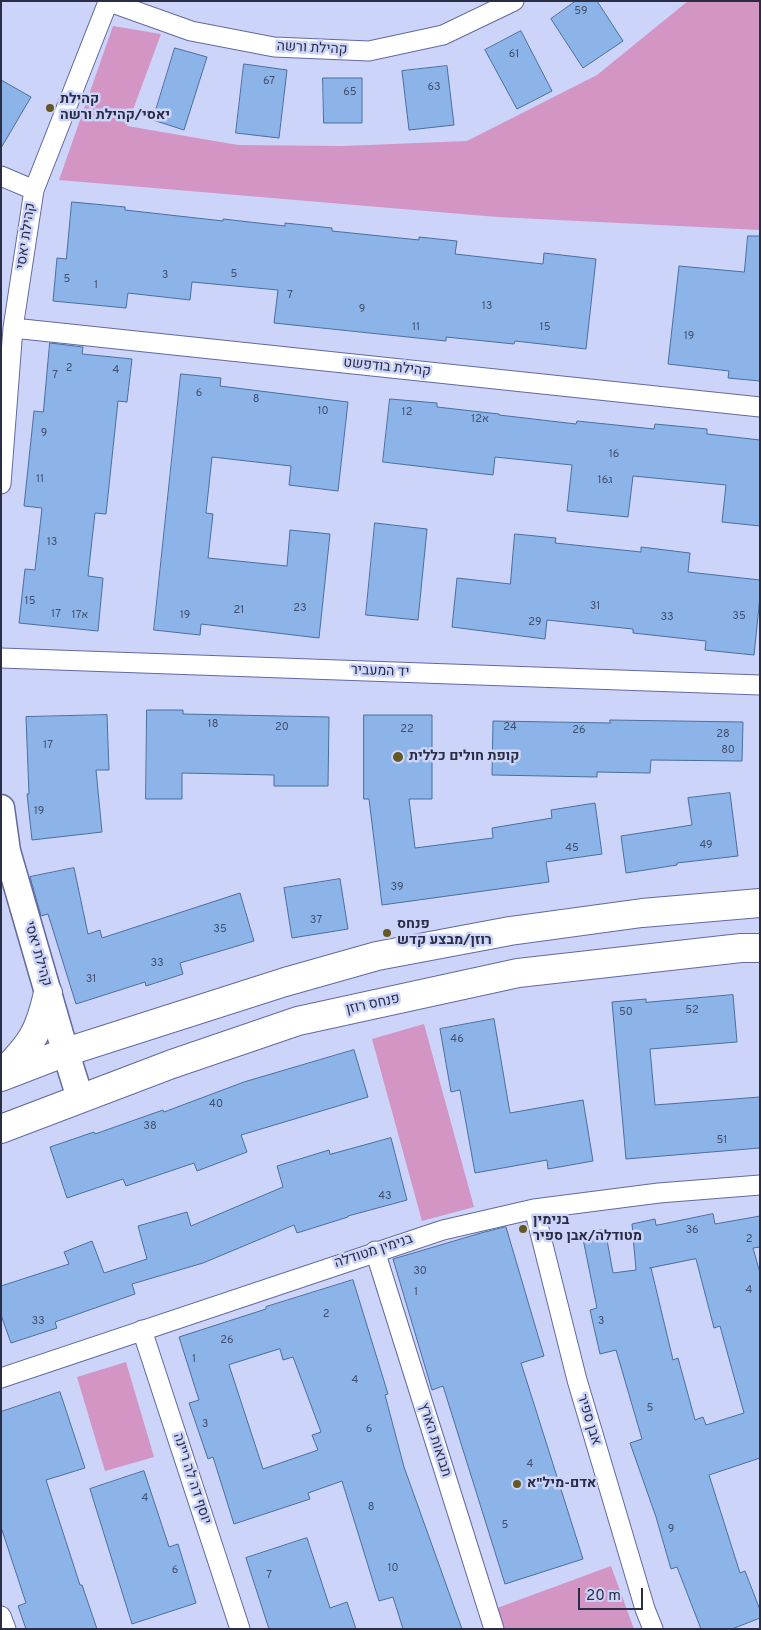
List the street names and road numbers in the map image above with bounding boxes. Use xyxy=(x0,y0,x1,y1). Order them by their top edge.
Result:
street label: קהילת ורשה xyxy=(276,39,348,59)
street label: קהילת יאסי xyxy=(14,202,40,270)
street label: קהילת בודפשט xyxy=(343,355,431,381)
street label: יד המעביר xyxy=(350,663,410,681)
street label: קהילת יאסי xyxy=(20,920,54,988)
street label: פנחס רוזן xyxy=(345,991,401,1019)
street label: בנימין מטודלה xyxy=(333,1231,415,1273)
street label: אבן ספיר xyxy=(572,1392,604,1448)
street label: תבואות הארץ xyxy=(414,1401,454,1479)
street label: יוסף דה לה ריינה xyxy=(168,1431,214,1527)

